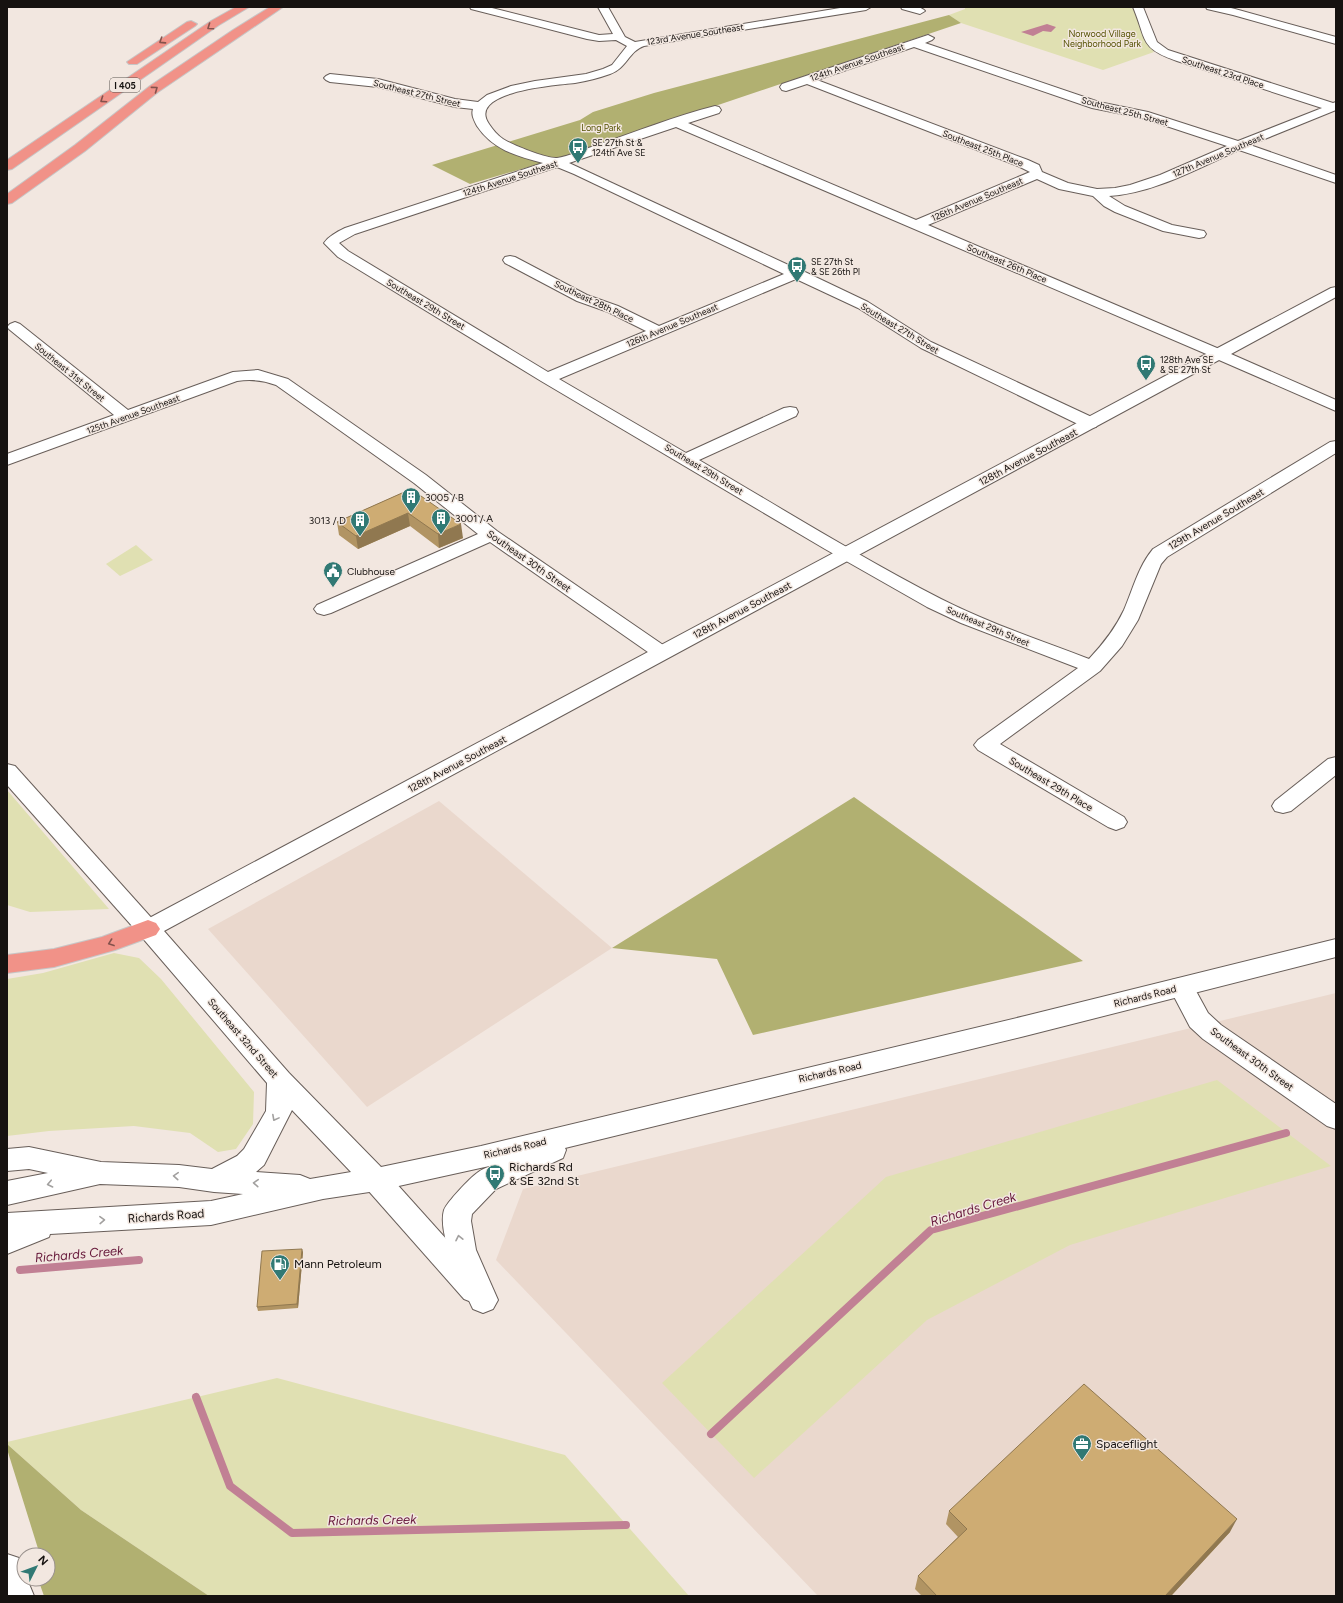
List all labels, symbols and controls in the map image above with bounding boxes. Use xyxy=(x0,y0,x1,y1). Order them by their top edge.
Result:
street label: 123rd Avenue Southeast xyxy=(646,21,745,47)
one-way arrow xyxy=(208,22,215,29)
park label: Norwood Village Neighborhood Park xyxy=(1063,28,1142,49)
one-way arrow xyxy=(159,37,166,44)
street label: 124th Avenue Southeast xyxy=(808,41,906,83)
street label: Southeast 23rd Place xyxy=(1181,54,1265,90)
street label: Southeast 27th Street xyxy=(372,77,462,109)
road number: I 405 xyxy=(110,78,140,92)
one-way arrow xyxy=(151,86,158,94)
street label: Southeast 25th Street xyxy=(1080,94,1170,128)
one-way arrow xyxy=(100,95,107,102)
park label: Long Park xyxy=(581,122,621,133)
street label: Southeast 25th Place xyxy=(941,127,1025,169)
street label: 127th Avenue Southeast xyxy=(1171,131,1266,179)
bus stop icon: SE 27th St & 124th Ave SE xyxy=(567,136,589,164)
place label: SE 27th St & 124th Ave SE xyxy=(592,137,646,158)
street label: 124th Avenue Southeast xyxy=(461,157,559,199)
street label: 126th Avenue Southeast xyxy=(930,174,1025,223)
street label: Southeast 26th Place xyxy=(965,241,1049,285)
bus stop icon: SE 27th St & SE 26th Pl xyxy=(786,255,808,283)
place label: SE 27th St & SE 26th Pl xyxy=(811,256,860,277)
street label: Southeast 29th Street xyxy=(385,276,468,332)
street label: Southeast 28th Place xyxy=(553,278,635,324)
street label: 126th Avenue Southeast xyxy=(625,300,720,349)
street label: Southeast 27th Street xyxy=(859,300,942,356)
street label: Southeast 31st Street xyxy=(33,340,108,404)
bus stop icon: 128th Ave SE & SE 27th St xyxy=(1135,353,1157,381)
place label: 128th Ave SE & SE 27th St xyxy=(1160,354,1213,375)
street label: 125th Avenue Southeast xyxy=(85,392,182,436)
street label: 128th Avenue Southeast xyxy=(976,425,1080,489)
street label: Southeast 29th Street xyxy=(663,441,746,497)
street label: 129th Avenue Southeast xyxy=(1166,485,1266,553)
building icon: 3005 / B xyxy=(400,486,422,514)
place label: 3005 / B xyxy=(425,491,464,504)
building icon: 3001 / A xyxy=(430,507,452,535)
building icon: 3013 / D xyxy=(349,509,371,537)
place label: 3001 / A xyxy=(455,512,493,525)
place label: 3013 / D xyxy=(309,514,346,527)
street label: Southeast 30th Street xyxy=(484,527,574,595)
public building icon: Clubhouse xyxy=(322,560,344,588)
place label: Clubhouse xyxy=(347,565,395,578)
street label: 128th Avenue Southeast xyxy=(690,578,794,642)
street label: Southeast 29th Street xyxy=(945,603,1032,649)
street label: 128th Avenue Southeast xyxy=(405,732,509,796)
street label: Southeast 29th Place xyxy=(1007,754,1096,814)
one-way arrow xyxy=(108,938,115,946)
street label: Richards Road xyxy=(1112,982,1178,1010)
street label: Southeast 32nd Street xyxy=(205,996,281,1081)
street label: Southeast 30th Street xyxy=(1208,1024,1296,1094)
street label: Richards Road xyxy=(797,1058,863,1086)
one-way arrow xyxy=(273,1114,280,1121)
street label: Richards Road xyxy=(482,1134,548,1162)
place label: Richards Rd & SE 32nd St xyxy=(509,1160,579,1188)
bus stop icon: Richards Rd & SE 32nd St xyxy=(484,1163,506,1191)
one-way arrow xyxy=(173,1172,179,1181)
one-way arrow xyxy=(253,1179,259,1188)
one-way arrow xyxy=(46,1180,53,1188)
water label: Richards Creek xyxy=(928,1189,1018,1229)
street label: Richards Road xyxy=(127,1206,205,1226)
one-way arrow xyxy=(99,1216,105,1224)
one-way arrow xyxy=(456,1235,464,1241)
water label: Richards Creek xyxy=(34,1243,125,1265)
fuel station icon: Mann Petroleum xyxy=(269,1253,291,1281)
place label: Mann Petroleum xyxy=(294,1257,382,1271)
office icon: Spaceflight xyxy=(1071,1433,1093,1461)
place label: Spaceflight xyxy=(1096,1437,1158,1451)
water label: Richards Creek xyxy=(327,1512,417,1528)
north arrow xyxy=(16,1547,56,1587)
text: N xyxy=(35,1553,51,1568)

